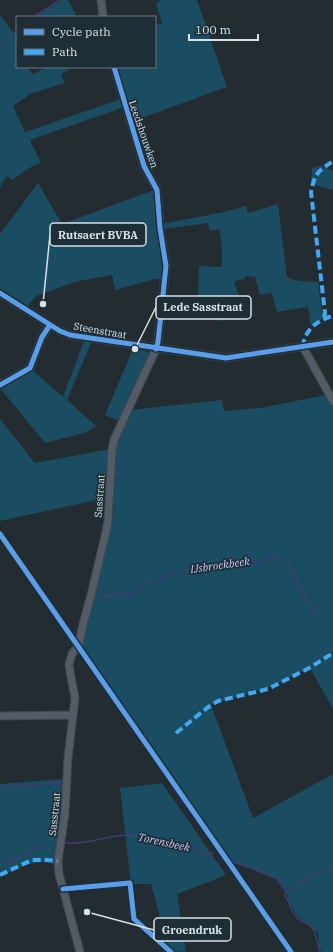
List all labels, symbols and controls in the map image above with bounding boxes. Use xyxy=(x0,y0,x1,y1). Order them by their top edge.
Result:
legend xyxy=(16,16,156,68)
scale bar xyxy=(189,16,258,42)
text: 100 m xyxy=(195,22,231,37)
text: Cycle path xyxy=(52,24,111,39)
text: Path xyxy=(52,44,78,59)
street label: Leedshouwken xyxy=(126,98,161,170)
callout: Rutsaert BVBA xyxy=(50,223,146,246)
text: Rutsaert BVBA xyxy=(58,228,138,242)
callout: Lede Sasstraat xyxy=(156,296,251,319)
text: Lede Sasstraat xyxy=(163,300,243,314)
street label: Steenstraat xyxy=(72,319,128,342)
street label: Sasstraat xyxy=(92,474,108,518)
water label: IJsbroekbeek xyxy=(188,554,251,576)
street label: Sasstraat xyxy=(46,791,63,836)
water label: Torensbeek xyxy=(137,830,192,854)
callout: Groendruk xyxy=(154,918,231,941)
text: Groendruk xyxy=(162,923,222,937)

